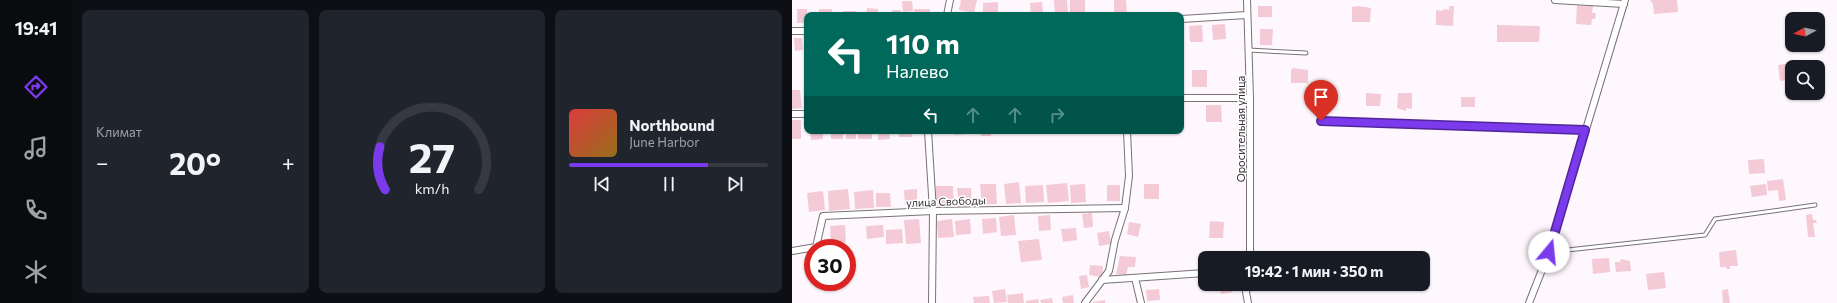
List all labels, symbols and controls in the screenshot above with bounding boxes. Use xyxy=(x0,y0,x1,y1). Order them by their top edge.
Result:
north arrow xyxy=(1785,12,1825,52)
map controls xyxy=(1785,12,1825,100)
text: 19:41 xyxy=(15,17,57,39)
text: 110 m xyxy=(886,26,960,60)
icon: left xyxy=(820,28,872,80)
text: Налево xyxy=(886,60,949,82)
button: search xyxy=(1785,60,1825,100)
icon: directions xyxy=(22,73,50,101)
street label: Оросительная улица xyxy=(1234,76,1247,182)
pin xyxy=(1304,80,1338,121)
icon: arrive xyxy=(1310,86,1332,108)
icon: left xyxy=(920,104,942,126)
icon: ahead xyxy=(962,104,984,126)
icon: ahead xyxy=(1004,104,1026,126)
icon: right xyxy=(1046,104,1068,126)
text: Northbound xyxy=(629,116,715,134)
text: Климат xyxy=(96,124,142,140)
text: 27 xyxy=(409,130,455,181)
icon: music xyxy=(22,134,50,162)
text: June Harbor xyxy=(629,134,700,150)
text: 20° xyxy=(169,144,221,181)
text: − xyxy=(96,149,109,176)
text: + xyxy=(282,149,295,176)
icon: previous xyxy=(591,173,613,195)
icon: pause xyxy=(658,173,680,195)
icon: next xyxy=(724,173,746,195)
text: km/h xyxy=(415,178,449,196)
street label: улица Свободы xyxy=(906,193,986,209)
icon: phone xyxy=(22,196,50,224)
position arrow xyxy=(1528,231,1570,273)
speed limit sign: 30 xyxy=(804,239,856,291)
icon: climate xyxy=(22,258,50,286)
text: 19:42 · 1 мин · 350 m xyxy=(1245,262,1383,280)

